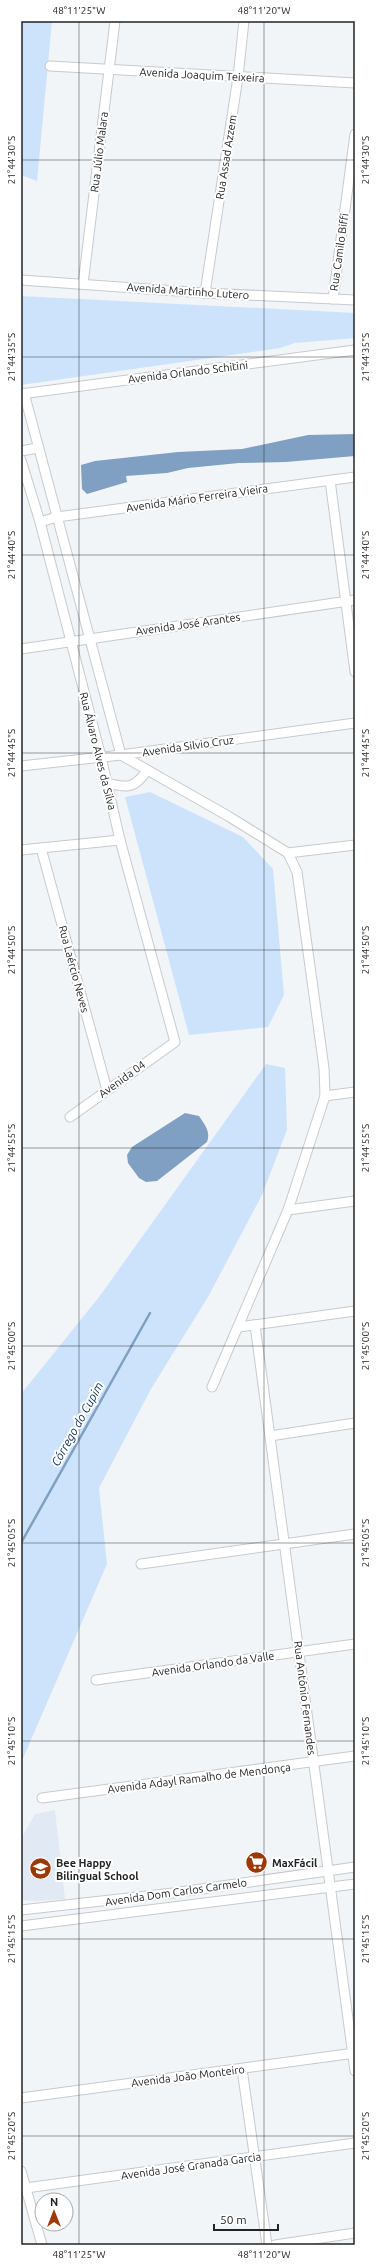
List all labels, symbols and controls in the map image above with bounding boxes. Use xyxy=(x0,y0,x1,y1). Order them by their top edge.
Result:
text: 48°11'25"W xyxy=(53,5,105,16)
text: 48°11'20"W xyxy=(238,5,290,16)
street label: Avenida Joaquim Teixeira xyxy=(139,66,265,84)
street label: Rua Júlio Malara xyxy=(88,111,110,193)
street label: Rua Assad Azzem xyxy=(213,114,239,200)
text: 21°44'30"S xyxy=(6,136,17,184)
text: 21°44'30"S xyxy=(360,136,371,184)
street label: Rua Camilo Biffi xyxy=(328,212,350,292)
street label: Avenida Martinho Lutero xyxy=(126,281,250,301)
text: 21°44'35"S xyxy=(6,333,17,381)
text: 21°44'35"S xyxy=(360,333,371,381)
street label: Avenida Orlando Schitini xyxy=(127,359,249,385)
street label: Avenida Mário Ferreira Vieira xyxy=(125,482,269,514)
text: 21°44'40"S xyxy=(6,531,17,579)
text: 21°44'40"S xyxy=(360,531,371,579)
street label: Avenida José Arantes xyxy=(135,611,241,637)
street label: Rua Álvaro Alves da Silva xyxy=(78,691,119,811)
text: 21°44'45"S xyxy=(6,729,17,777)
text: 21°44'45"S xyxy=(360,729,371,777)
street label: Avenida Silvio Cruz xyxy=(141,734,235,758)
street label: Rua Laércio Neves xyxy=(57,924,91,1014)
text: 21°44'50"S xyxy=(6,926,17,974)
text: 21°44'50"S xyxy=(360,926,371,974)
street label: Avenida 04 xyxy=(96,1058,148,1100)
text: 21°44'55"S xyxy=(6,1124,17,1172)
text: 21°44'55"S xyxy=(360,1124,371,1172)
text: 21°45'00"S xyxy=(6,1322,17,1370)
text: 21°45'00"S xyxy=(360,1322,371,1370)
water label: Córrego do Cupim xyxy=(49,1380,105,1468)
text: 21°45'05"S xyxy=(6,1519,17,1567)
text: 21°45'05"S xyxy=(360,1519,371,1567)
street label: Rua Antônio Fernandes xyxy=(292,1640,318,1756)
street label: Avenida Orlando da Valle xyxy=(151,1649,275,1679)
text: 21°45'10"S xyxy=(6,1717,17,1765)
text: 21°45'10"S xyxy=(360,1717,371,1765)
street label: Avenida Adayl Ramalho de Mendonça xyxy=(107,1761,291,1795)
supermarket icon: MaxFácil xyxy=(243,1850,269,1876)
school or university icon: Bee Happy Bilingual School xyxy=(28,1856,54,1882)
place label: Bee Happy Bilingual School xyxy=(56,1857,139,1882)
place label: MaxFácil xyxy=(272,1857,318,1869)
street label: Avenida Dom Carlos Carmelo xyxy=(104,1876,248,1908)
text: 21°45'15"S xyxy=(6,1915,17,1963)
text: 21°45'15"S xyxy=(360,1915,371,1963)
street label: Avenida João Monteiro xyxy=(131,2063,245,2089)
text: 21°45'20"S xyxy=(6,2112,17,2160)
text: 21°45'20"S xyxy=(360,2112,371,2160)
street label: Avenida José Granada Garcia xyxy=(120,2150,262,2182)
north arrow xyxy=(34,2192,74,2232)
text: N xyxy=(50,2196,58,2208)
scale bar xyxy=(214,2206,278,2232)
text: 50 m xyxy=(220,2213,247,2226)
text: 48°11'25"W xyxy=(53,2249,105,2260)
text: 48°11'20"W xyxy=(238,2249,290,2260)

